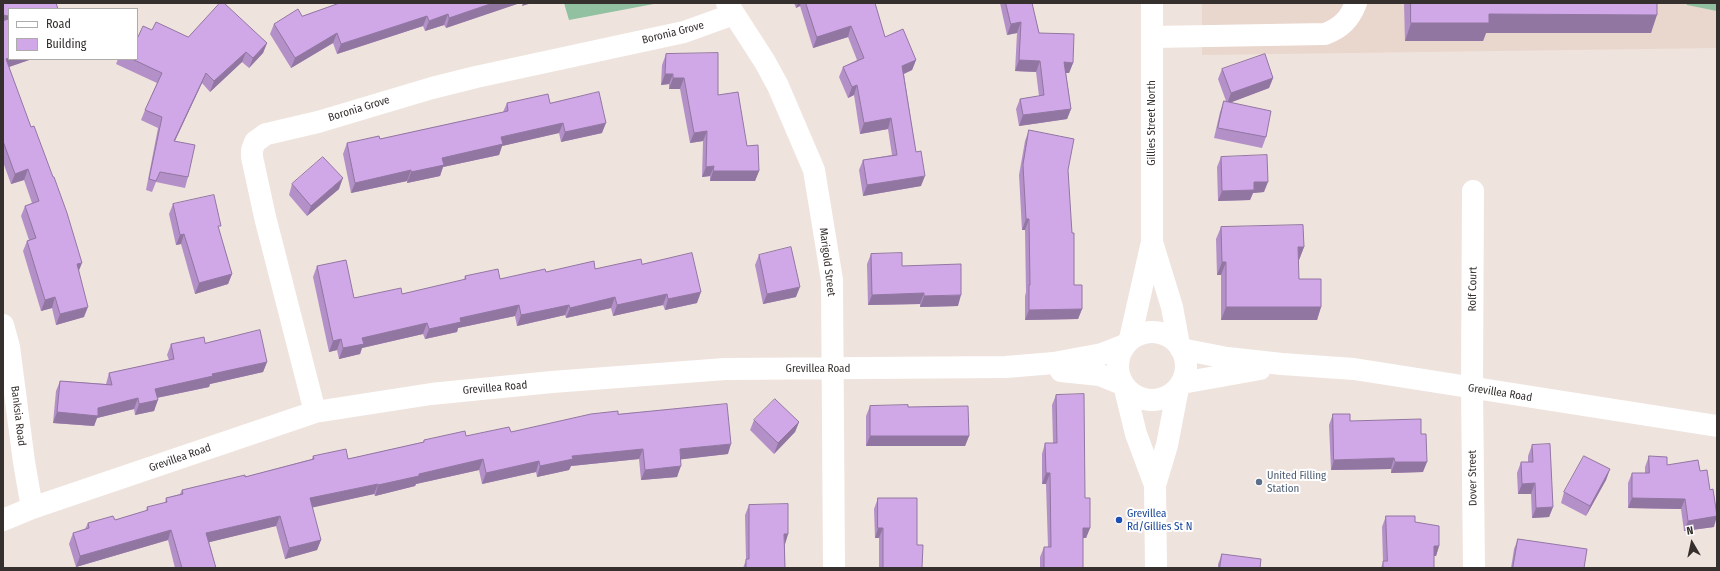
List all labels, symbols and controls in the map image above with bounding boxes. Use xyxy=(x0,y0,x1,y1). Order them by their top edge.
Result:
legend xyxy=(8,8,138,60)
text: Road xyxy=(46,17,71,31)
street label: Boronia Grove xyxy=(641,19,705,47)
text: Building xyxy=(46,37,86,51)
street label: Gillies Street North xyxy=(1145,80,1159,166)
street label: Boronia Grove xyxy=(327,93,391,125)
street label: Marigold Street xyxy=(816,227,838,297)
street label: Rolf Court xyxy=(1466,266,1480,312)
street label: Grevillea Road xyxy=(786,362,850,376)
street label: Grevillea Road xyxy=(462,379,528,397)
street label: Grevillea Road xyxy=(1467,381,1533,405)
street label: Banksia Road xyxy=(8,385,28,447)
street label: Grevillea Road xyxy=(147,441,213,475)
street label: Dover Street xyxy=(1466,450,1480,506)
place label: United Filling Station xyxy=(1267,469,1326,495)
marker: United Filling Station xyxy=(1254,477,1264,487)
place label: Grevillea Rd/Gillies St N xyxy=(1127,507,1192,533)
marker: Grevillea Rd/Gillies St N xyxy=(1114,515,1124,525)
north arrow xyxy=(1672,523,1712,563)
text: N xyxy=(1686,524,1694,538)

